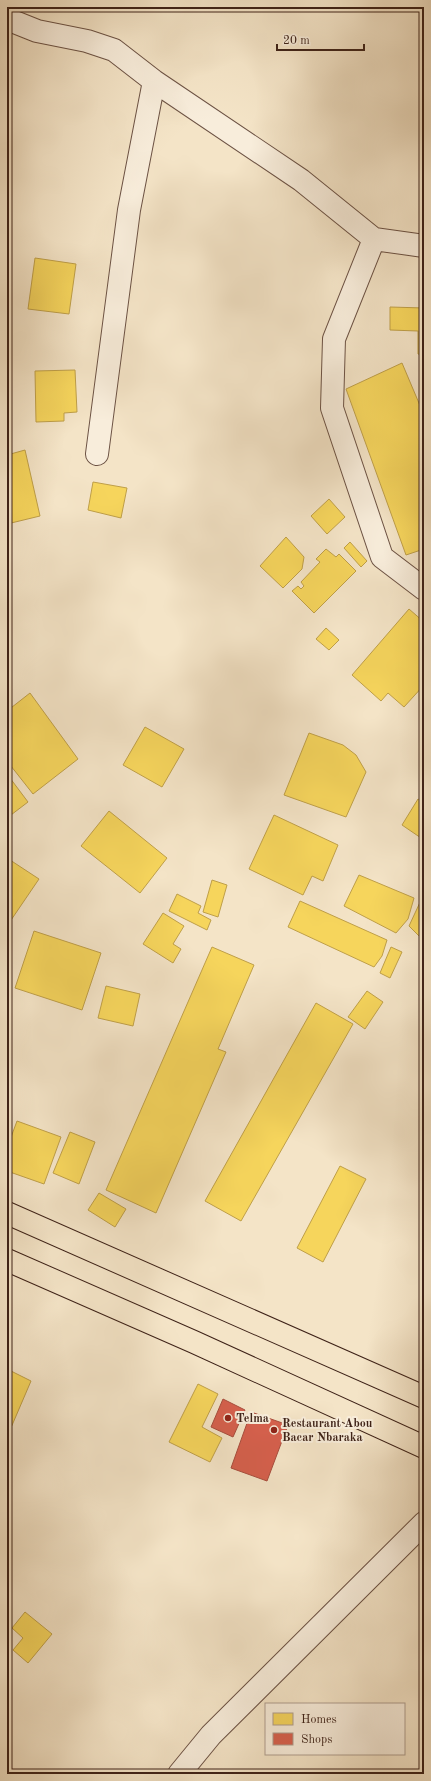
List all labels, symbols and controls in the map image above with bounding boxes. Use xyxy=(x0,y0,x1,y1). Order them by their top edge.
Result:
scale bar xyxy=(277,26,364,52)
text: 20 m xyxy=(283,35,310,47)
marker: Telma xyxy=(223,1413,233,1423)
place label: Telma xyxy=(236,1413,269,1425)
place label: Restaurant Abou Bacar Nbaraka xyxy=(282,1418,373,1444)
marker: Restaurant Abou Bacar Nbaraka xyxy=(269,1425,279,1435)
legend xyxy=(265,1703,405,1755)
text: Homes xyxy=(301,1714,337,1726)
text: Shops xyxy=(301,1734,332,1746)

